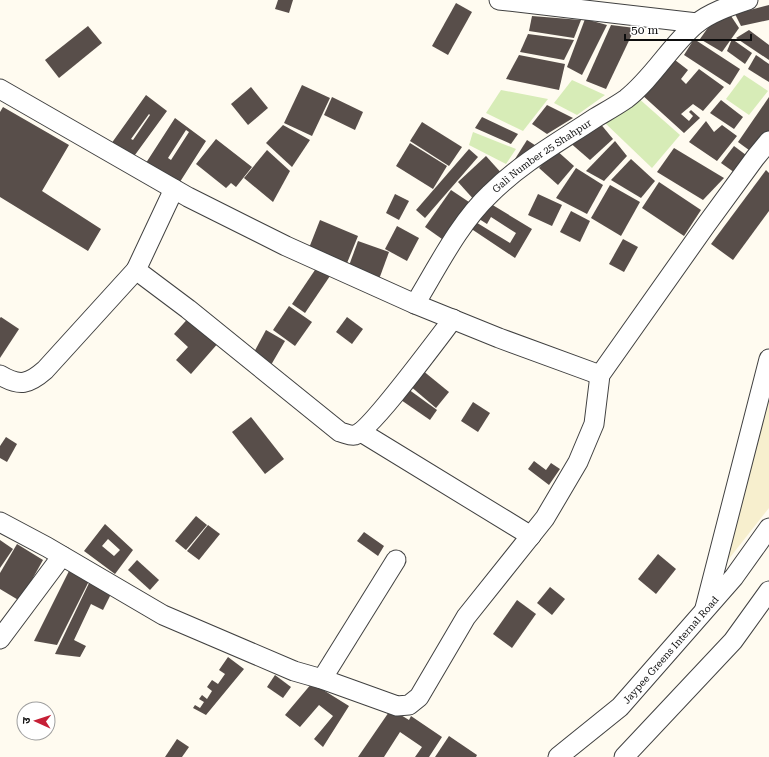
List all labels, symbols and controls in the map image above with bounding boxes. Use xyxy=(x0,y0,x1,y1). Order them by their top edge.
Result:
scale bar xyxy=(625,16,751,42)
text: 50 m xyxy=(631,23,658,37)
street label: Gali Number 25 Shahpur xyxy=(490,117,593,195)
street label: Jaypee Greens Internal Road xyxy=(620,593,721,705)
north arrow xyxy=(16,701,56,741)
text: उ xyxy=(20,716,33,724)

